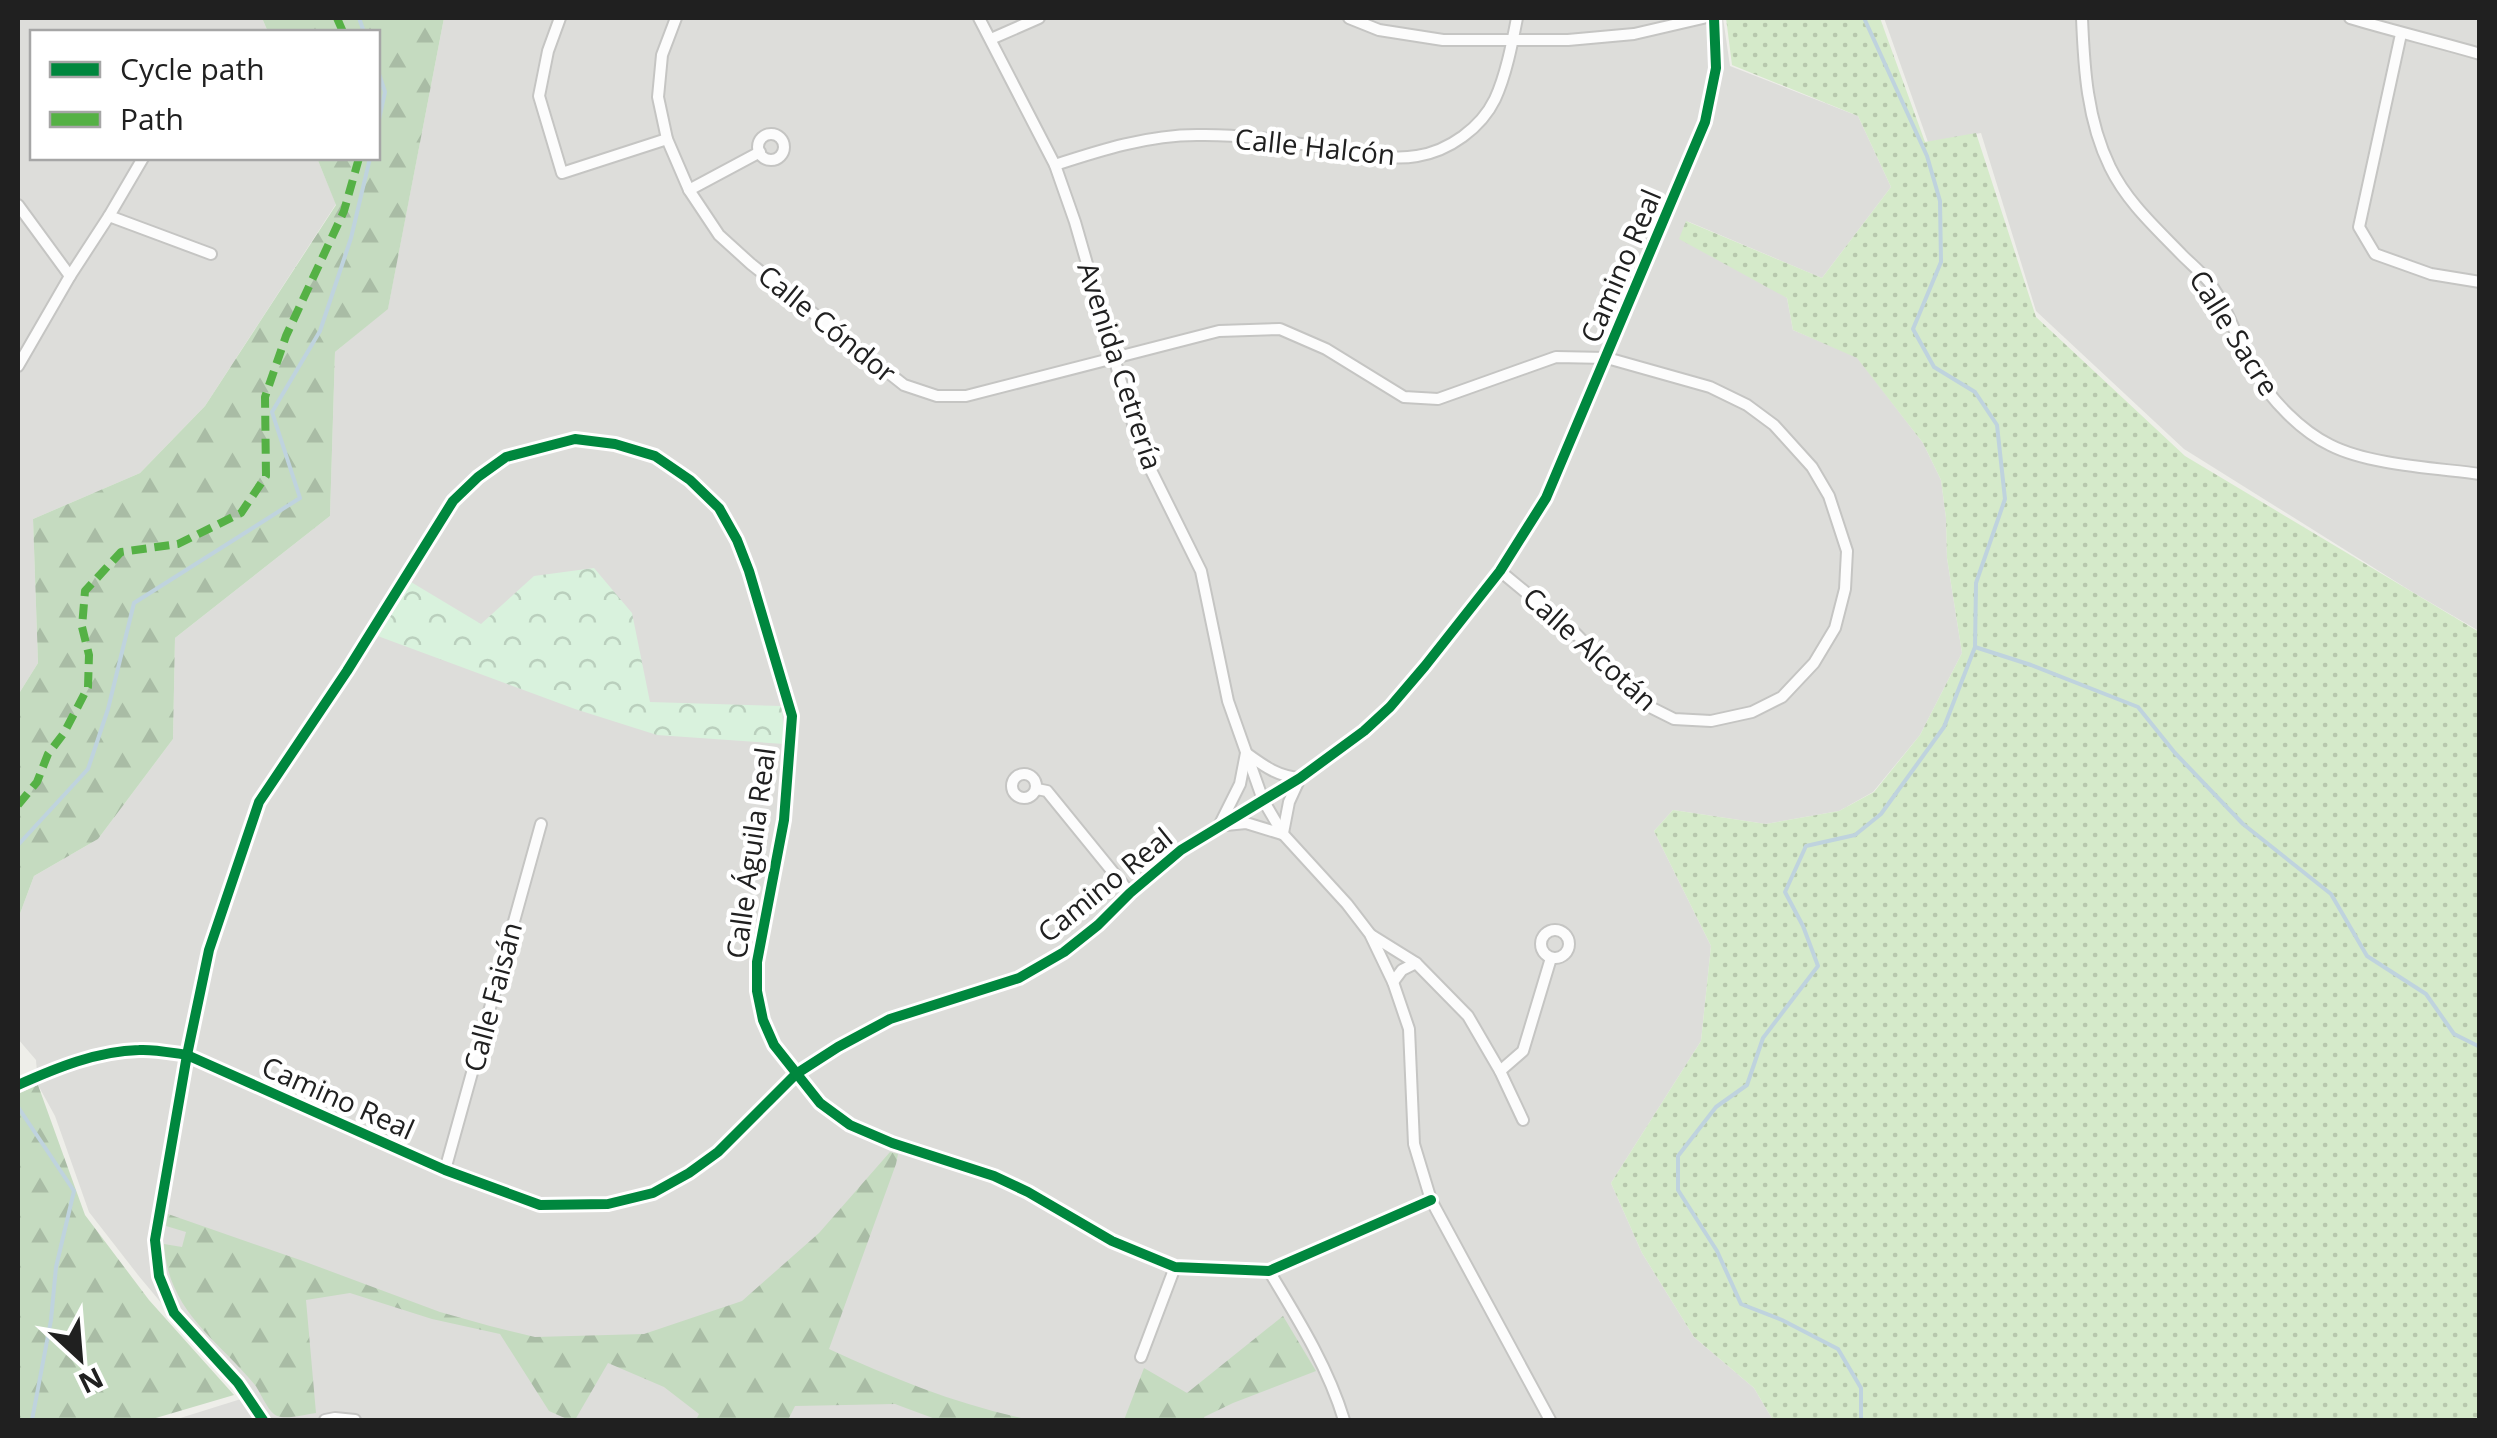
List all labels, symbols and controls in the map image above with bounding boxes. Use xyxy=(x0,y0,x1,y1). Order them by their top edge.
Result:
legend xyxy=(30,30,380,160)
text: Cycle path xyxy=(120,48,265,89)
text: Path xyxy=(120,98,184,139)
street label: Calle Halcón xyxy=(1233,119,1397,173)
street label: Camino Real xyxy=(1571,183,1669,348)
street label: Calle Cóndor xyxy=(751,256,905,391)
street label: Avenida Cetrería xyxy=(1069,257,1172,474)
street label: Calle Sacre xyxy=(2181,262,2289,403)
street label: Calle Alcotán xyxy=(1516,578,1666,719)
street label: Calle Águila Real xyxy=(716,745,784,961)
street label: Camino Real xyxy=(1029,818,1180,950)
street label: Calle Faisán xyxy=(454,918,530,1076)
street label: Camino Real xyxy=(256,1047,421,1148)
north arrow xyxy=(30,1308,130,1408)
text: N xyxy=(73,1359,110,1403)

